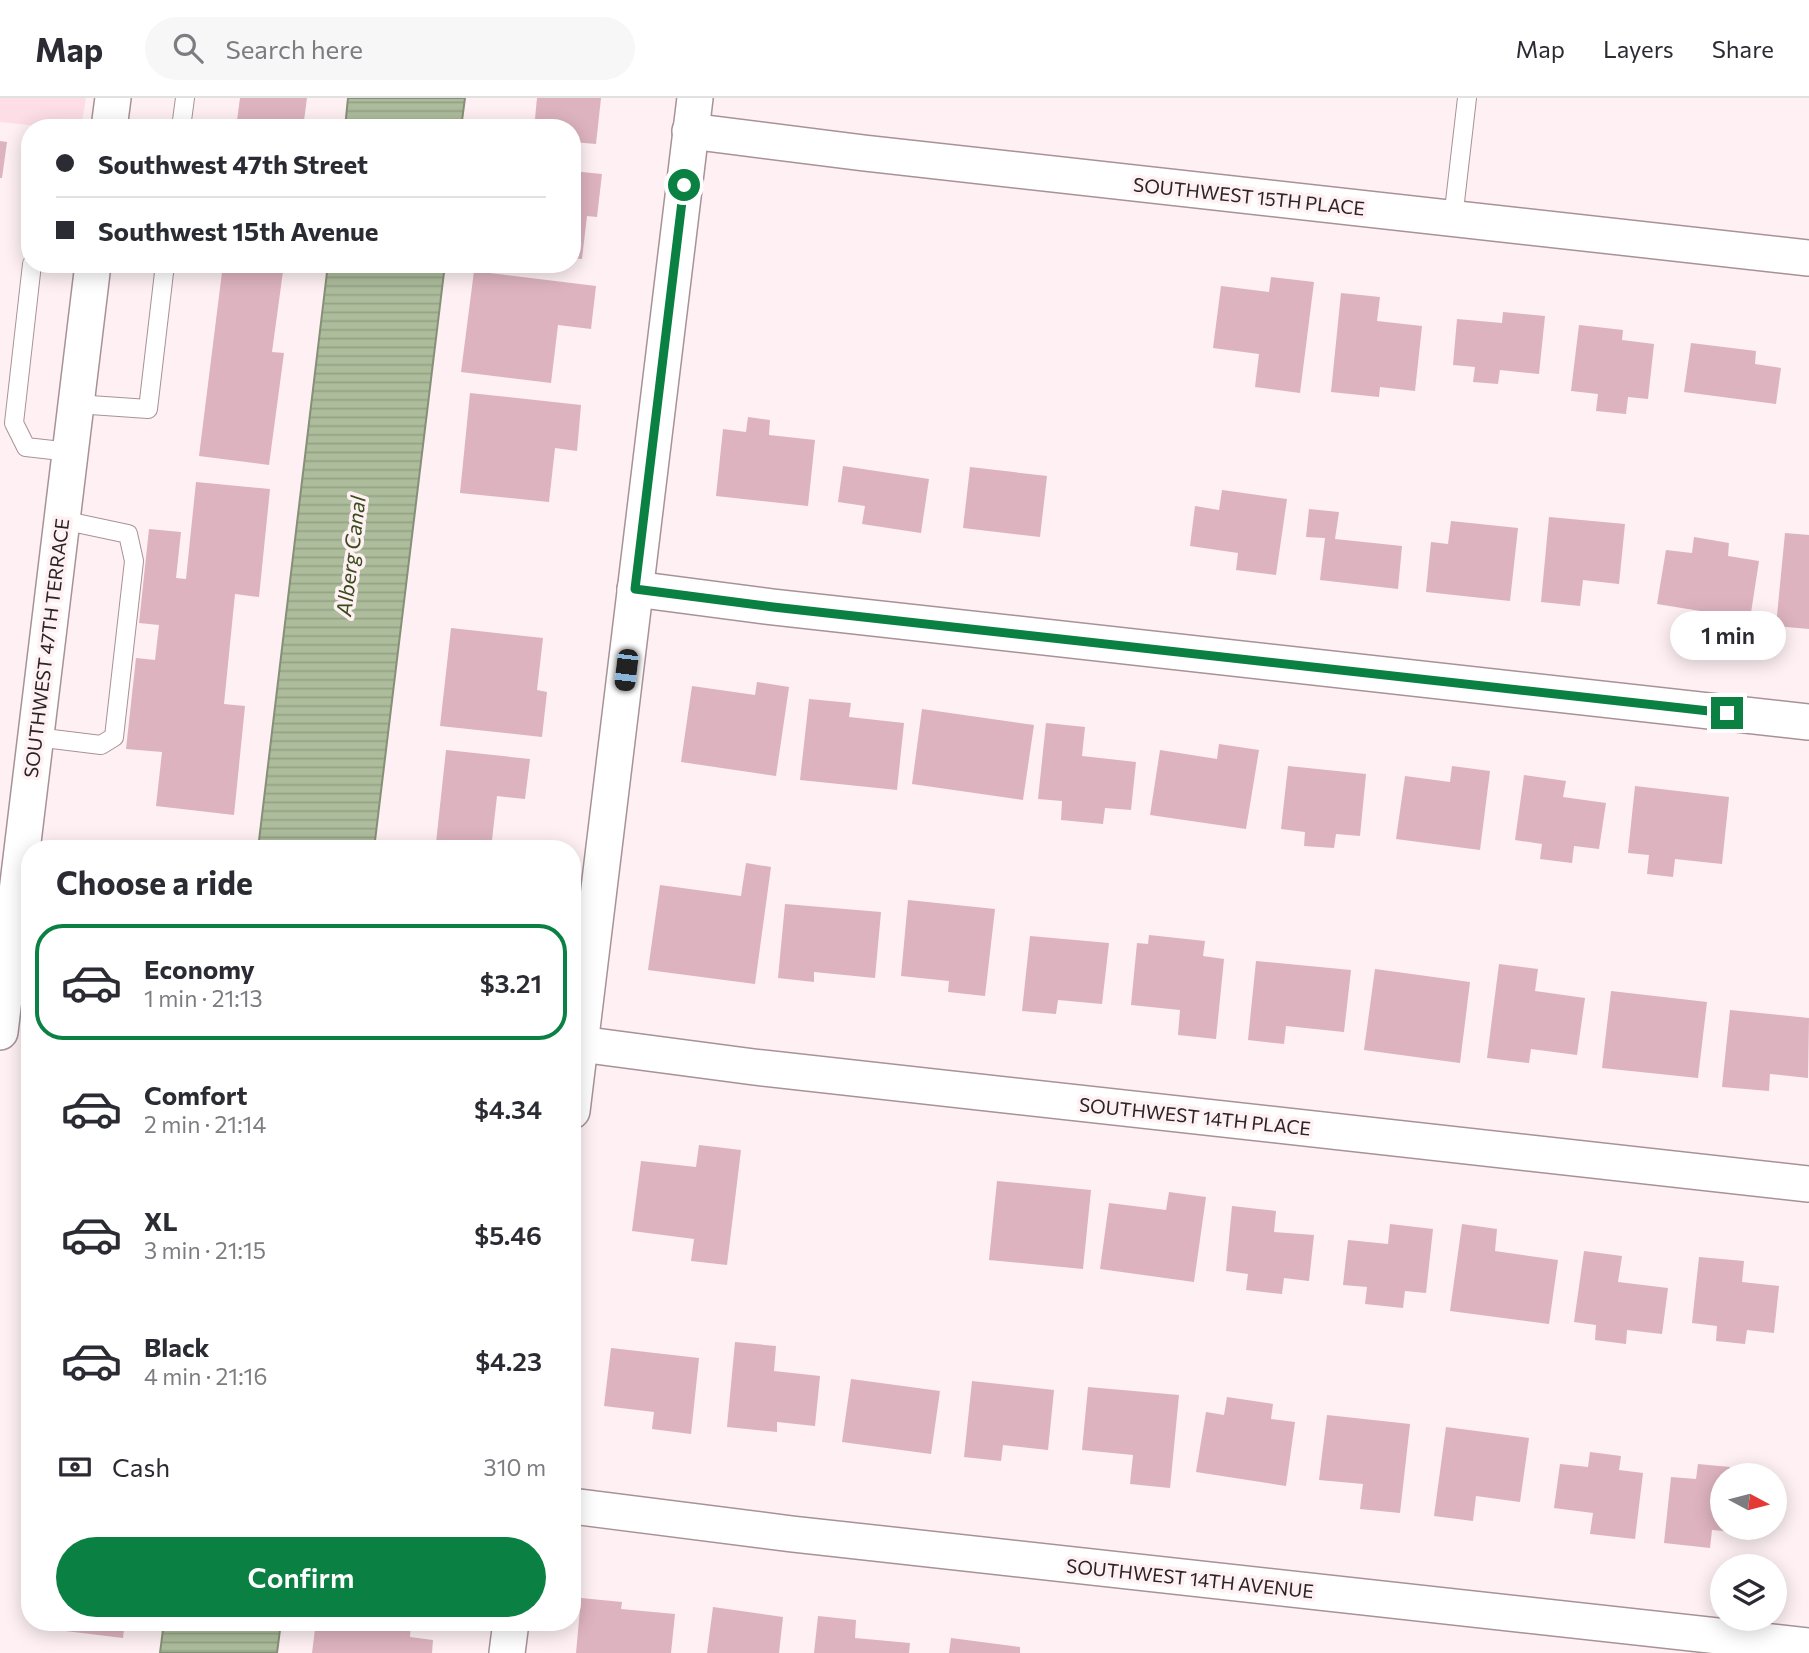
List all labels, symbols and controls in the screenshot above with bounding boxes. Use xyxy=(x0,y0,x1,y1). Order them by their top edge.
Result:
search box xyxy=(145,17,635,80)
text: Map xyxy=(35,28,103,69)
icon: search xyxy=(169,29,207,67)
text: Search here xyxy=(225,33,363,64)
text: Map xyxy=(1516,34,1565,63)
text: Layers xyxy=(1603,34,1674,63)
text: Share xyxy=(1712,34,1774,63)
text: Southwest 47th Street xyxy=(98,148,368,179)
route start xyxy=(668,169,700,201)
street label: SOUTHWEST 15TH PLACE xyxy=(1132,172,1366,220)
text: Southwest 15th Avenue xyxy=(98,215,378,246)
water label: Alberg Canal xyxy=(330,494,370,619)
street label: SOUTHWEST 47TH TERRACE xyxy=(19,517,73,779)
callout: 1 min xyxy=(1669,612,1785,660)
text: 1 min xyxy=(1701,621,1755,649)
car xyxy=(614,648,639,692)
route end xyxy=(1711,697,1743,729)
text: Choose a ride xyxy=(56,862,253,902)
icon: car xyxy=(60,951,123,1014)
text: Economy xyxy=(144,953,255,984)
text: $3.21 xyxy=(480,967,542,998)
text: 1 min · 21:13 xyxy=(144,984,263,1012)
icon: car xyxy=(60,1077,123,1140)
text: Comfort xyxy=(144,1079,247,1110)
street label: SOUTHWEST 14TH PLACE xyxy=(1078,1092,1312,1140)
text: $4.34 xyxy=(474,1093,542,1124)
text: 2 min · 21:14 xyxy=(144,1110,266,1138)
icon: car xyxy=(60,1203,123,1266)
text: XL xyxy=(144,1205,178,1236)
text: $5.46 xyxy=(474,1219,542,1250)
text: 3 min · 21:15 xyxy=(144,1236,266,1264)
icon: car xyxy=(60,1329,123,1392)
text: Black xyxy=(144,1331,210,1362)
text: $4.23 xyxy=(475,1345,542,1376)
text: 4 min · 21:16 xyxy=(144,1362,267,1390)
icon: cash xyxy=(56,1448,94,1486)
text: Cash xyxy=(112,1451,170,1482)
text: 310 m xyxy=(484,1453,546,1481)
north arrow xyxy=(1710,1463,1787,1540)
map controls xyxy=(1710,1463,1787,1631)
button: Confirm xyxy=(56,1537,546,1617)
street label: SOUTHWEST 14TH AVENUE xyxy=(1065,1554,1315,1602)
button: layers xyxy=(1710,1554,1787,1631)

